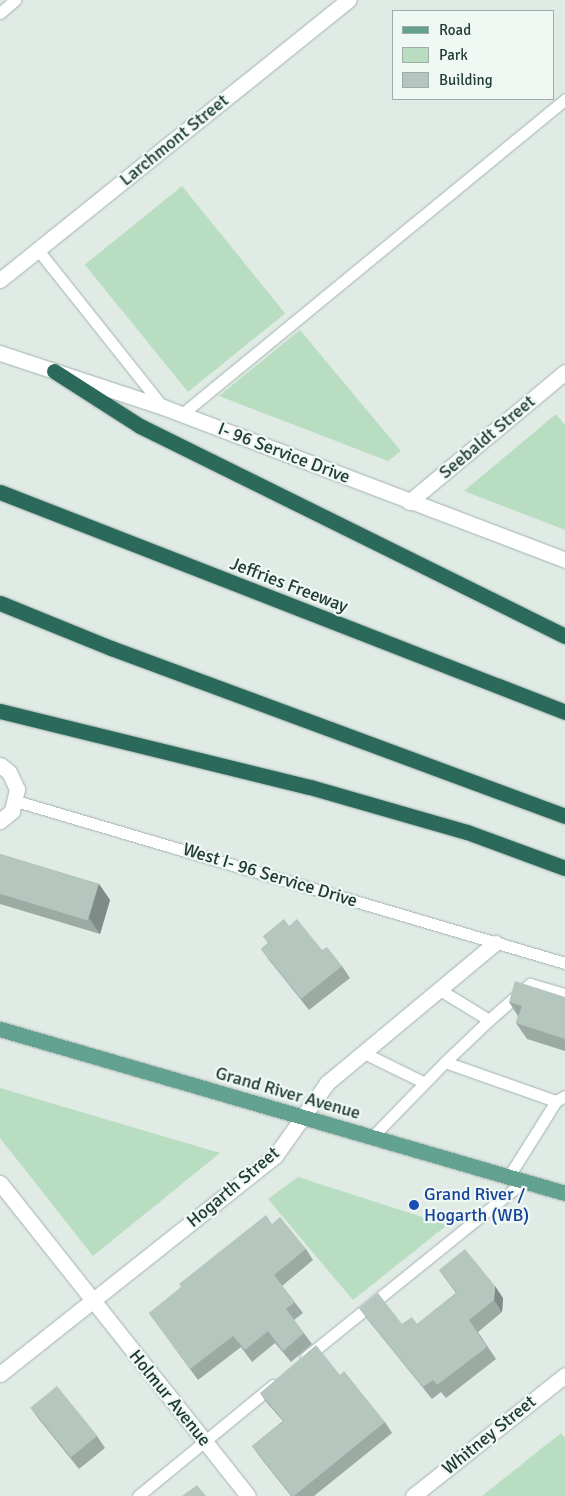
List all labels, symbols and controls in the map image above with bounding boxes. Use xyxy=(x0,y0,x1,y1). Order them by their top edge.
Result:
legend xyxy=(392,10,555,100)
text: Road xyxy=(439,21,471,39)
text: Park xyxy=(439,46,468,64)
text: Building xyxy=(439,71,493,89)
street label: Larchmont Street xyxy=(115,90,233,190)
street label: Seebaldt Street xyxy=(435,391,539,483)
street label: I- 96 Service Drive xyxy=(215,418,353,488)
street label: Jeffries Freeway xyxy=(227,553,351,617)
street label: West I- 96 Service Drive xyxy=(180,838,360,912)
street label: Grand River Avenue xyxy=(213,1062,363,1124)
street label: Hogarth Street xyxy=(182,1142,284,1232)
place label: Grand River / Hogarth (WB) xyxy=(424,1184,529,1226)
marker: Grand River / Hogarth (WB) xyxy=(408,1199,420,1211)
street label: Holmur Avenue xyxy=(125,1345,215,1451)
street label: Whitney Street xyxy=(438,1391,540,1479)

